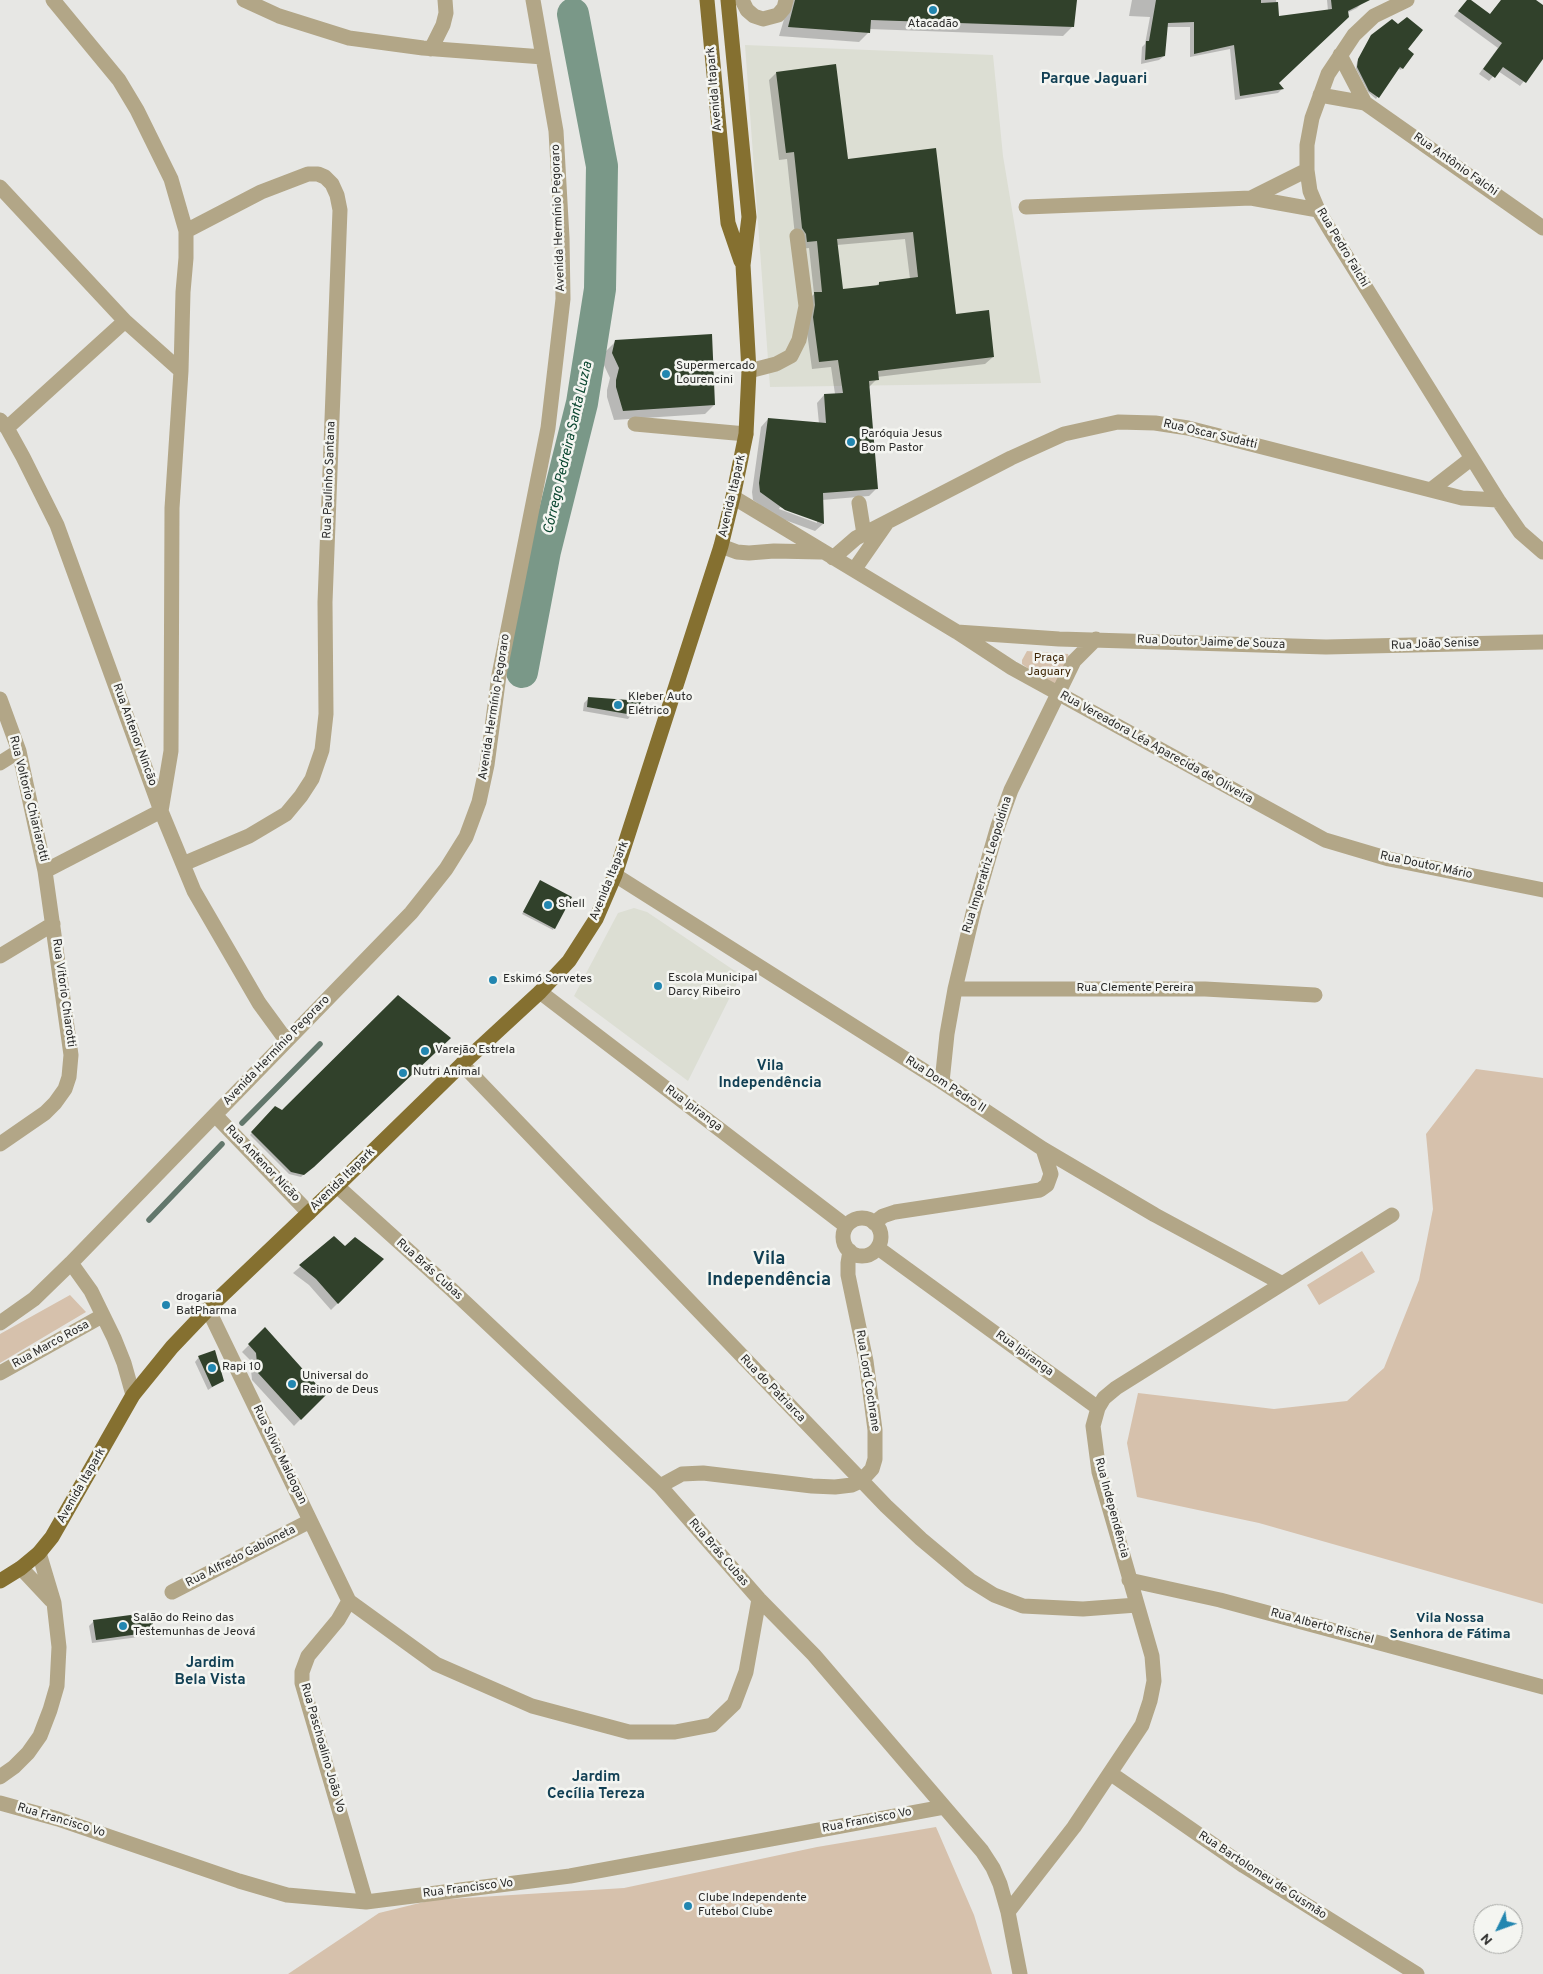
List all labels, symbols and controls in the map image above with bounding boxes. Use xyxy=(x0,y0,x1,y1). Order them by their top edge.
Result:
marker: Atacadão xyxy=(927,4,939,16)
place label: Atacadão xyxy=(907,18,959,32)
street label: Avenida Itapark xyxy=(704,46,726,132)
district label: Parque Jaguari xyxy=(1041,71,1147,89)
street label: Rua Antônio Falchi xyxy=(1410,130,1500,200)
street label: Avenida Hermínio Pegoraro xyxy=(549,144,569,292)
street label: Rua Pedro Falchi xyxy=(1313,206,1371,290)
water label: Córrego Pedreira Santa Luzia xyxy=(541,360,597,536)
place label: Supermercado Lourencini xyxy=(676,360,755,388)
marker: Supermercado Lourencini xyxy=(660,368,672,380)
street label: Rua Oscar Sudatti xyxy=(1162,417,1258,453)
street label: Rua Paulinho Santana xyxy=(321,421,339,539)
place label: Paróquia Jesus Bom Pastor xyxy=(861,428,942,456)
marker: Paróquia Jesus Bom Pastor xyxy=(845,436,857,448)
street label: Avenida Itapark xyxy=(716,453,750,539)
street label: Avenida Hermínio Pegoraro xyxy=(476,633,514,781)
street label: Rua Doutor Jaime de Souza xyxy=(1137,633,1285,653)
street label: Rua João Senise xyxy=(1391,636,1479,654)
park label: Praça Jaguary xyxy=(1027,652,1071,680)
street label: Rua Antenor Nincão xyxy=(109,682,159,788)
street label: Rua Vereadora Léa Aparecida de Oliveira xyxy=(1057,689,1255,807)
place label: Kleber Auto Elétrico xyxy=(628,691,692,719)
marker: Kleber Auto Elétrico xyxy=(612,699,624,711)
street label: Rua Voltorio Chiariarotti xyxy=(5,735,51,863)
street label: Rua Imperatriz Leopoldina xyxy=(960,795,1016,935)
street label: Avenida Itapark xyxy=(587,839,633,923)
street label: Rua Doutor Mário xyxy=(1378,849,1474,883)
place label: Shell xyxy=(558,898,585,912)
marker: Shell xyxy=(542,899,554,911)
street label: Rua Vitorio Chiarotti xyxy=(48,938,78,1048)
place label: Escola Municipal Darcy Ribeiro xyxy=(668,972,757,1000)
place label: Eskimó Sorvetes xyxy=(503,973,592,987)
marker: Eskimó Sorvetes xyxy=(487,974,499,986)
marker: Escola Municipal Darcy Ribeiro xyxy=(652,980,664,992)
street label: Rua Clemente Pereira xyxy=(1076,982,1194,996)
street label: Avenida Hermínio Pegoraro xyxy=(221,993,333,1109)
place label: Varejão Estrela xyxy=(435,1044,515,1058)
marker: Varejão Estrela xyxy=(419,1045,431,1057)
street label: Rua Dom Pedro II xyxy=(902,1054,988,1116)
district label: Vila Independência xyxy=(718,1058,822,1093)
place label: Nutri Animal xyxy=(413,1066,480,1080)
marker: Nutri Animal xyxy=(397,1067,409,1079)
street label: Rua Ipiranga xyxy=(662,1083,724,1135)
street label: Rua Antenor Nicão xyxy=(222,1123,302,1205)
street label: Avenida Itapark xyxy=(308,1145,378,1215)
street label: Rua Brás Cubas xyxy=(393,1236,465,1304)
district label: Vila Independência xyxy=(707,1249,831,1292)
place label: drogaria BatPharma xyxy=(176,1291,237,1319)
marker: drogaria BatPharma xyxy=(160,1299,172,1311)
street label: Rua Marco Rosa xyxy=(10,1318,92,1372)
street label: Rua Ipiranga xyxy=(992,1328,1056,1380)
street label: Rua Lord Cochrane xyxy=(852,1329,882,1433)
street label: Rua do Patriarca xyxy=(736,1352,808,1426)
place label: Rapi 10 xyxy=(222,1361,261,1375)
marker: Rapi 10 xyxy=(206,1362,218,1374)
place label: Universal do Reino de Deus xyxy=(302,1370,379,1398)
marker: Universal do Reino de Deus xyxy=(286,1378,298,1390)
street label: Rua Sílvio Maldogan xyxy=(249,1403,309,1507)
street label: Avenida Itapark xyxy=(55,1446,109,1526)
street label: Rua Independência xyxy=(1091,1456,1131,1560)
street label: Rua Brás Cubas xyxy=(685,1516,751,1590)
street label: Rua Alfredo Gabioneta xyxy=(184,1523,298,1591)
street label: Rua Alberto Rischel xyxy=(1269,1606,1375,1648)
district label: Vila Nossa Senhora de Fátima xyxy=(1390,1611,1510,1644)
place label: Salão do Reino das Testemunhas de Jeová xyxy=(133,1612,255,1640)
marker: Salão do Reino das Testemunhas de Jeová xyxy=(117,1620,129,1632)
district label: Jardim Bela Vista xyxy=(174,1655,246,1690)
street label: Rua Paschoalino João Vo xyxy=(297,1682,347,1814)
district label: Jardim Cecília Tereza xyxy=(547,1769,645,1804)
street label: Rua Francisco Vo xyxy=(15,1801,107,1841)
street label: Rua Francisco Vo xyxy=(821,1805,913,1837)
street label: Rua Bartolomeu de Gusmão xyxy=(1195,1829,1329,1923)
street label: Rua Francisco Vo xyxy=(422,1876,514,1902)
place label: Clube Independente Futebol Clube xyxy=(698,1892,807,1920)
marker: Clube Independente Futebol Clube xyxy=(682,1900,694,1912)
north arrow xyxy=(1473,1904,1523,1954)
text: N xyxy=(1478,1929,1497,1948)

